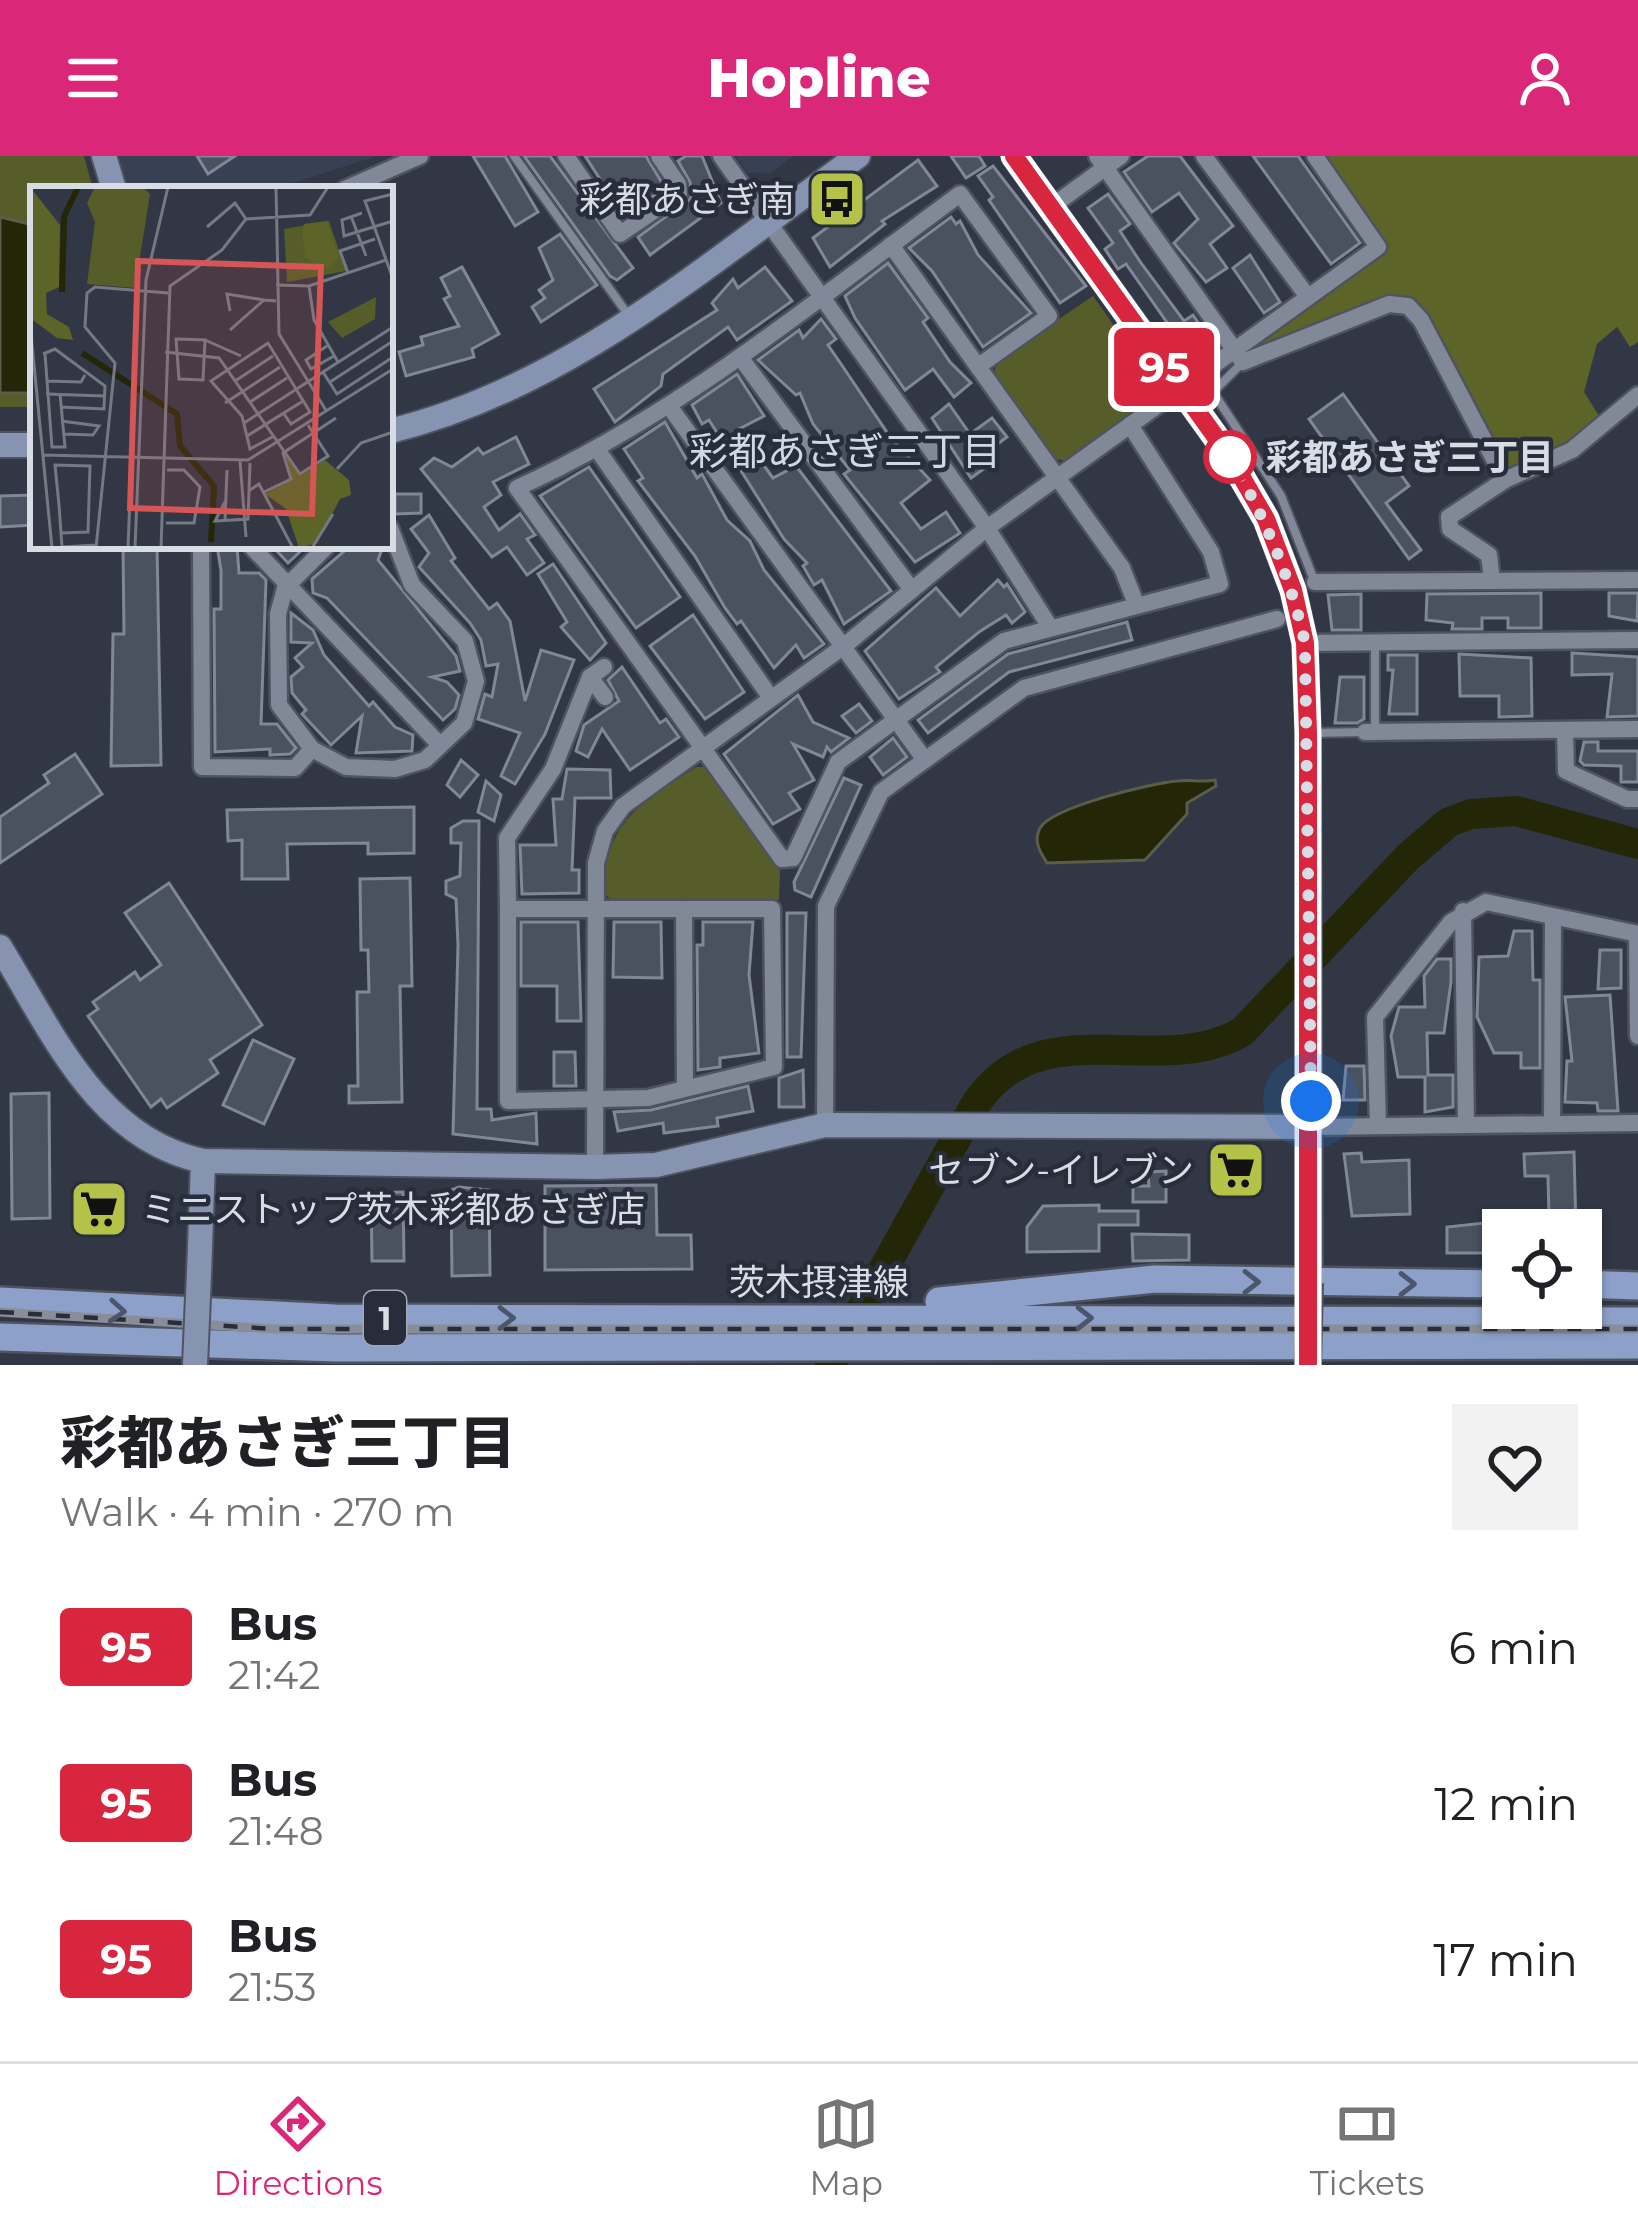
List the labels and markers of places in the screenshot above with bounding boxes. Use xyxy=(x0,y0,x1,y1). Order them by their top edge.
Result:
bus stop icon: 彩都あさぎ南 xyxy=(806,168,868,230)
place label: 彩都あさぎ南 xyxy=(579,177,795,221)
marker: 彩都あさぎ三丁目 xyxy=(1205,432,1255,482)
place label: 彩都あさぎ三丁目 xyxy=(1266,435,1554,479)
supermarket icon: セブン-イレブン xyxy=(1205,1139,1267,1201)
place label: セブン-イレブン xyxy=(928,1148,1194,1192)
supermarket icon: ミニストップ茨木彩都あさぎ店 xyxy=(68,1178,130,1240)
place label: ミニストップ茨木彩都あさぎ店 xyxy=(141,1187,645,1231)

